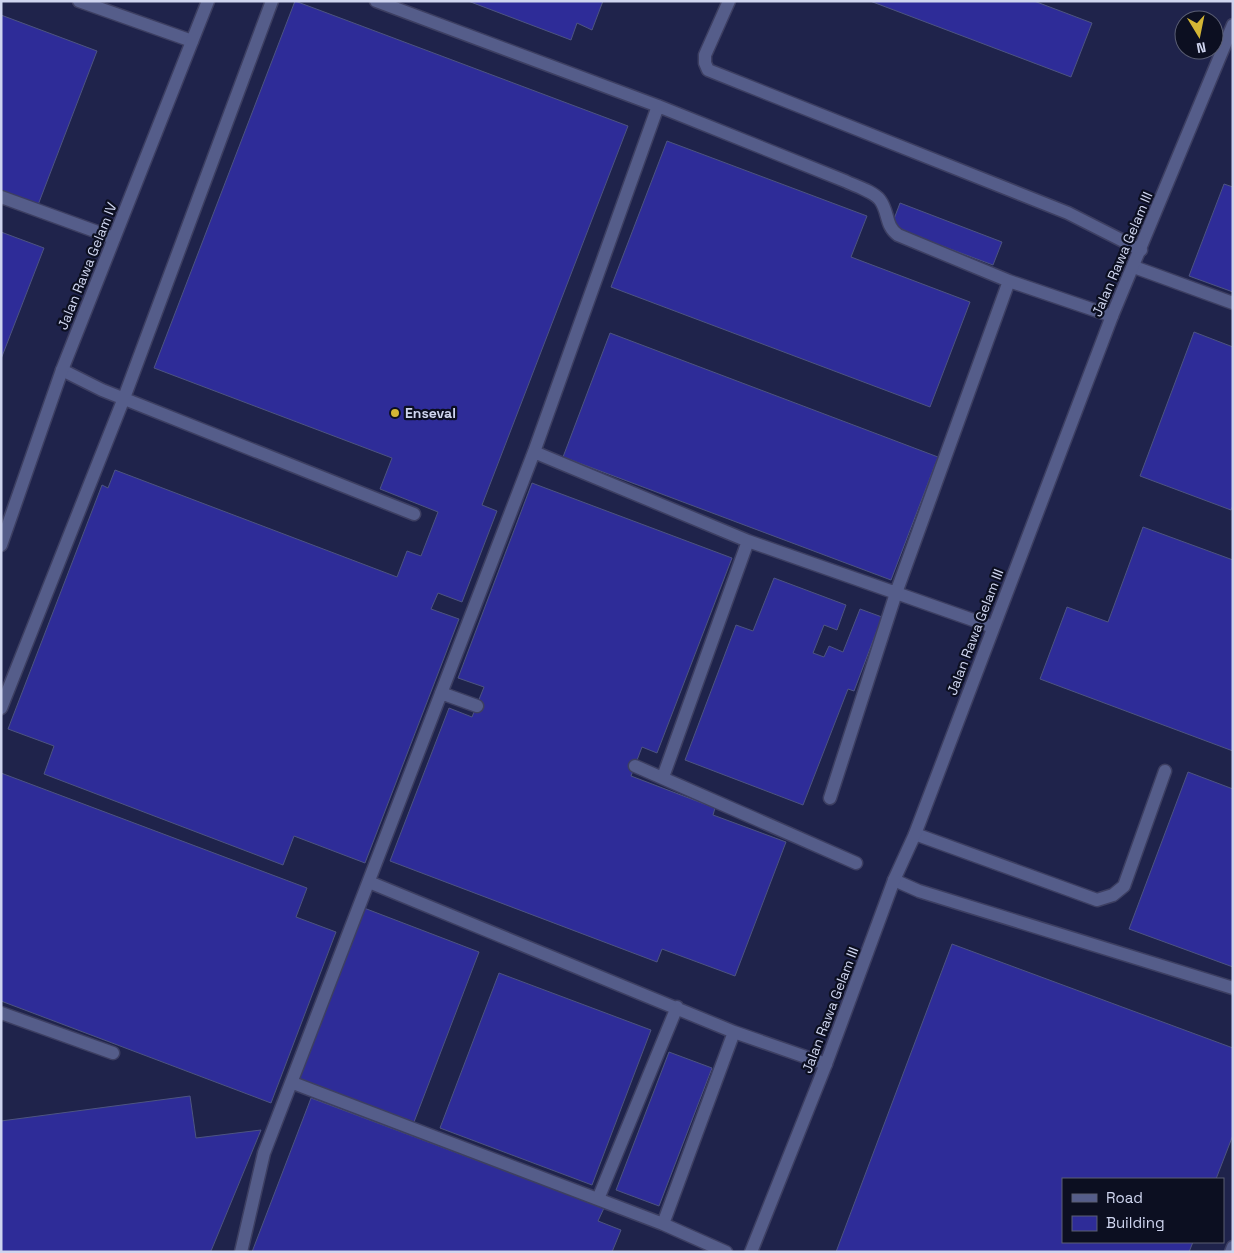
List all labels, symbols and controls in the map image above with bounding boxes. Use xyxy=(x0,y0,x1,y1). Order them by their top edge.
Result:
north arrow xyxy=(1174,10,1224,60)
text: N xyxy=(1195,38,1207,57)
street label: Jalan Rawa Gelam III xyxy=(1088,189,1156,319)
street label: Jalan Rawa Gelam IV xyxy=(53,199,121,332)
place label: Enseval xyxy=(405,404,456,422)
marker: Enseval xyxy=(389,407,401,419)
street label: Jalan Rawa Gelam III xyxy=(943,566,1007,698)
street label: Jalan Rawa Gelam III xyxy=(798,944,862,1076)
legend xyxy=(1062,1178,1224,1243)
text: Road xyxy=(1106,1188,1143,1207)
text: Building xyxy=(1106,1213,1165,1232)

